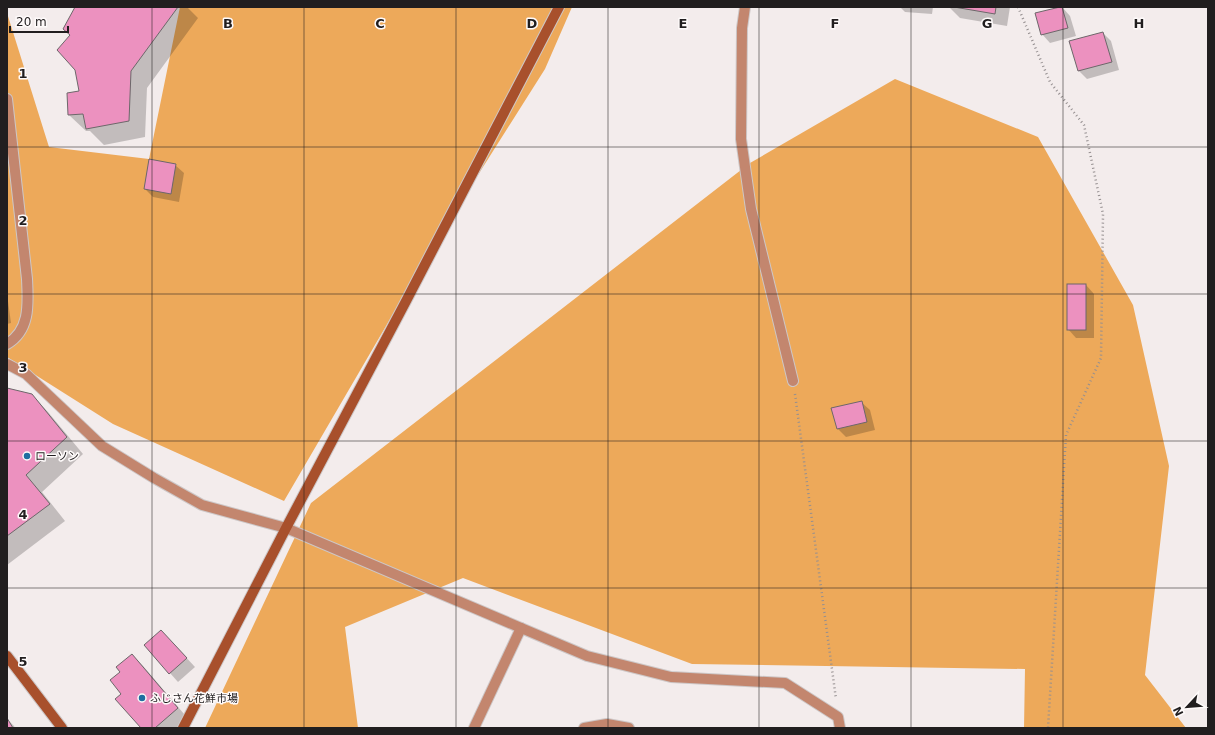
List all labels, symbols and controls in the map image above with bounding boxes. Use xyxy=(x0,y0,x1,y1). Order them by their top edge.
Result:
scale bar xyxy=(10,8,68,34)
text: 20 m xyxy=(16,15,47,29)
text: B xyxy=(223,16,233,31)
text: C xyxy=(375,16,385,31)
text: D xyxy=(527,16,538,31)
text: E xyxy=(679,16,687,31)
text: F xyxy=(831,16,839,31)
text: G xyxy=(982,16,992,31)
text: H xyxy=(1134,16,1144,31)
text: 1 xyxy=(18,66,28,81)
text: 2 xyxy=(18,213,28,228)
text: 3 xyxy=(18,360,28,375)
place label: ローソン xyxy=(35,450,79,463)
marker: ローソン xyxy=(22,451,32,461)
text: 4 xyxy=(18,507,28,522)
text: 5 xyxy=(18,654,28,669)
north arrow xyxy=(1167,687,1207,727)
place label: ふじさん花鮮市場 xyxy=(150,692,238,705)
marker: ふじさん花鮮市場 xyxy=(137,693,147,703)
text: N xyxy=(1171,704,1186,718)

